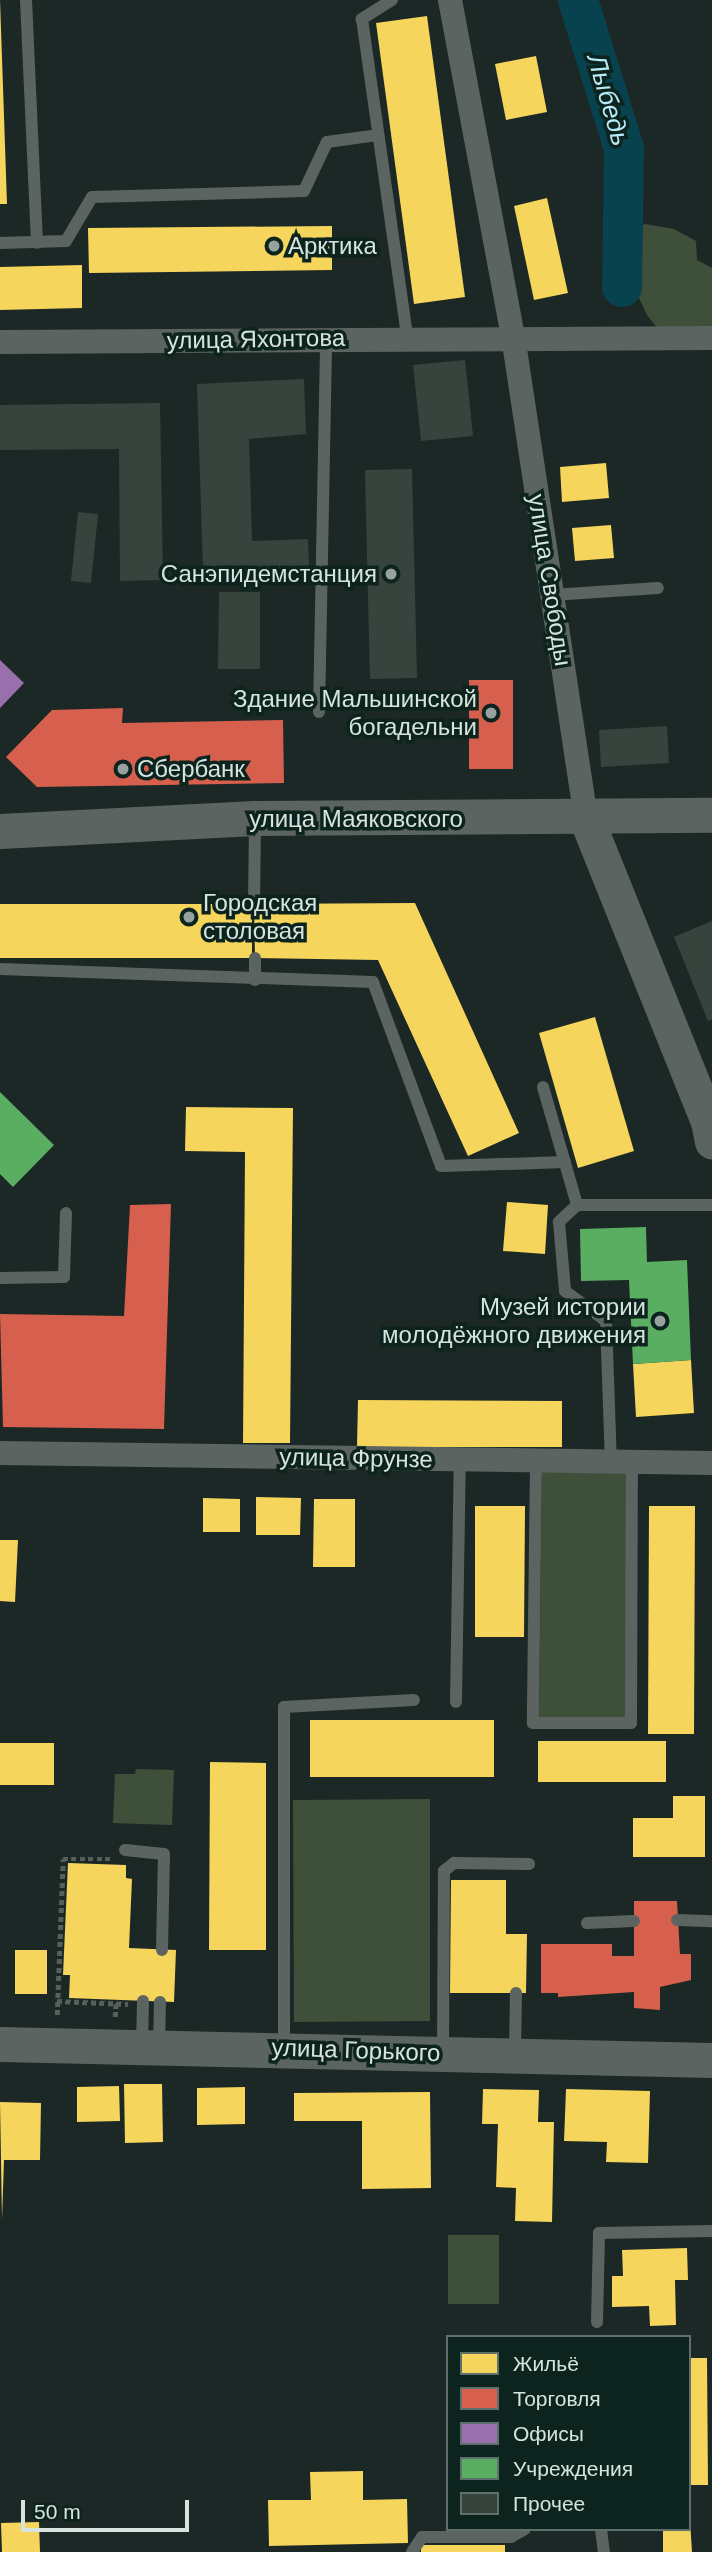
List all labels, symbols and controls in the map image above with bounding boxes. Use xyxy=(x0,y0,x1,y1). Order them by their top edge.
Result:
water label: Лыбедь xyxy=(580,51,636,149)
place label: Арктика xyxy=(288,232,377,260)
marker: Арктика xyxy=(266,238,282,254)
street label: улица Яхонтова xyxy=(167,323,345,355)
street label: улица Свободы xyxy=(522,492,578,668)
place label: Санэпидемстанция xyxy=(161,560,377,588)
marker: Санэпидемстанция xyxy=(383,566,399,582)
place label: Здание Мальшинской богадельни xyxy=(233,685,477,741)
marker: Здание Мальшинской богадельни xyxy=(483,705,499,721)
place label: Сбербанк xyxy=(137,755,245,783)
marker: Сбербанк xyxy=(115,761,131,777)
street label: улица Маяковского xyxy=(249,805,463,833)
place label: Городская столовая xyxy=(203,889,317,945)
marker: Городская столовая xyxy=(181,909,197,925)
place label: Музей истории молодёжного движения xyxy=(382,1293,646,1349)
marker: Музей истории молодёжного движения xyxy=(652,1313,668,1329)
street label: улица Фрунзе xyxy=(279,1442,433,1474)
street label: улица Горького xyxy=(271,2033,441,2067)
legend xyxy=(446,2335,691,2531)
text: Жильё xyxy=(513,2352,579,2375)
text: Торговля xyxy=(513,2387,601,2410)
text: Офисы xyxy=(513,2422,584,2445)
text: Учреждения xyxy=(513,2457,633,2480)
scale bar xyxy=(24,2486,192,2530)
text: Прочее xyxy=(513,2492,585,2515)
text: 50 m xyxy=(34,2500,81,2523)

